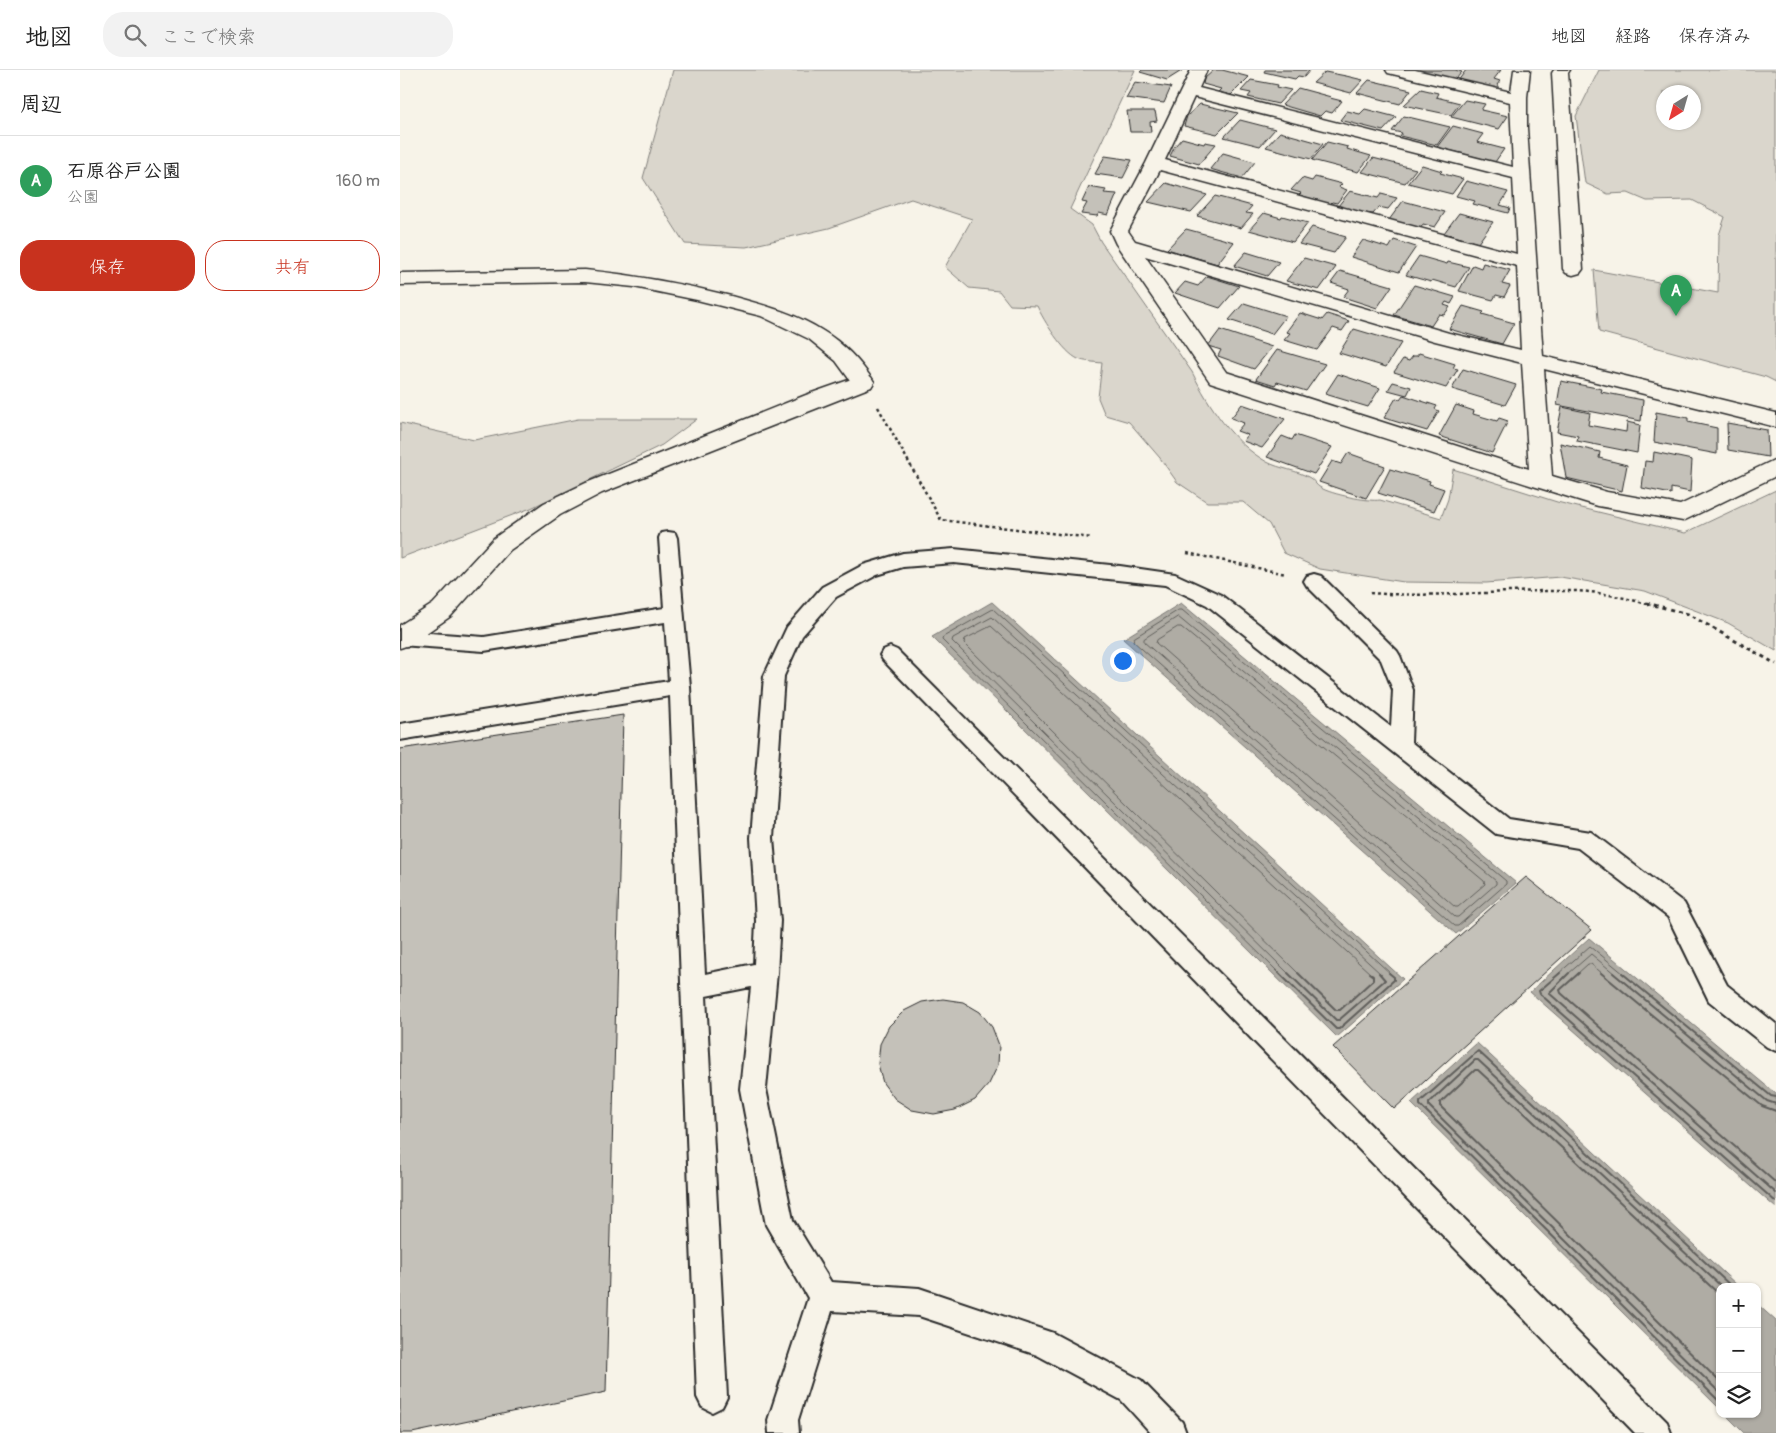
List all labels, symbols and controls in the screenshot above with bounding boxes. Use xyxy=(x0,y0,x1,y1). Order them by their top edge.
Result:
search box xyxy=(103,12,453,57)
icon: search xyxy=(121,21,149,49)
text: 地図 xyxy=(25,23,73,52)
text: ここで検索 xyxy=(161,25,256,49)
text: 地図 xyxy=(1551,25,1587,48)
text: 経路 xyxy=(1615,25,1651,48)
text: 保存済み xyxy=(1679,25,1751,48)
north arrow xyxy=(1656,85,1701,130)
text: 周辺 xyxy=(20,91,62,118)
text: 石原谷戸公園 xyxy=(67,159,181,183)
text: A xyxy=(31,171,41,191)
text: 160 m xyxy=(336,171,380,191)
text: 公園 xyxy=(67,187,99,207)
button: 保存 xyxy=(20,240,195,291)
button: 共有 xyxy=(205,240,380,291)
pin: A xyxy=(1660,275,1692,316)
your location xyxy=(1110,648,1136,674)
map controls xyxy=(1716,1283,1761,1418)
button: + xyxy=(1716,1283,1761,1328)
button: − xyxy=(1716,1328,1761,1373)
button: layers xyxy=(1716,1373,1761,1418)

